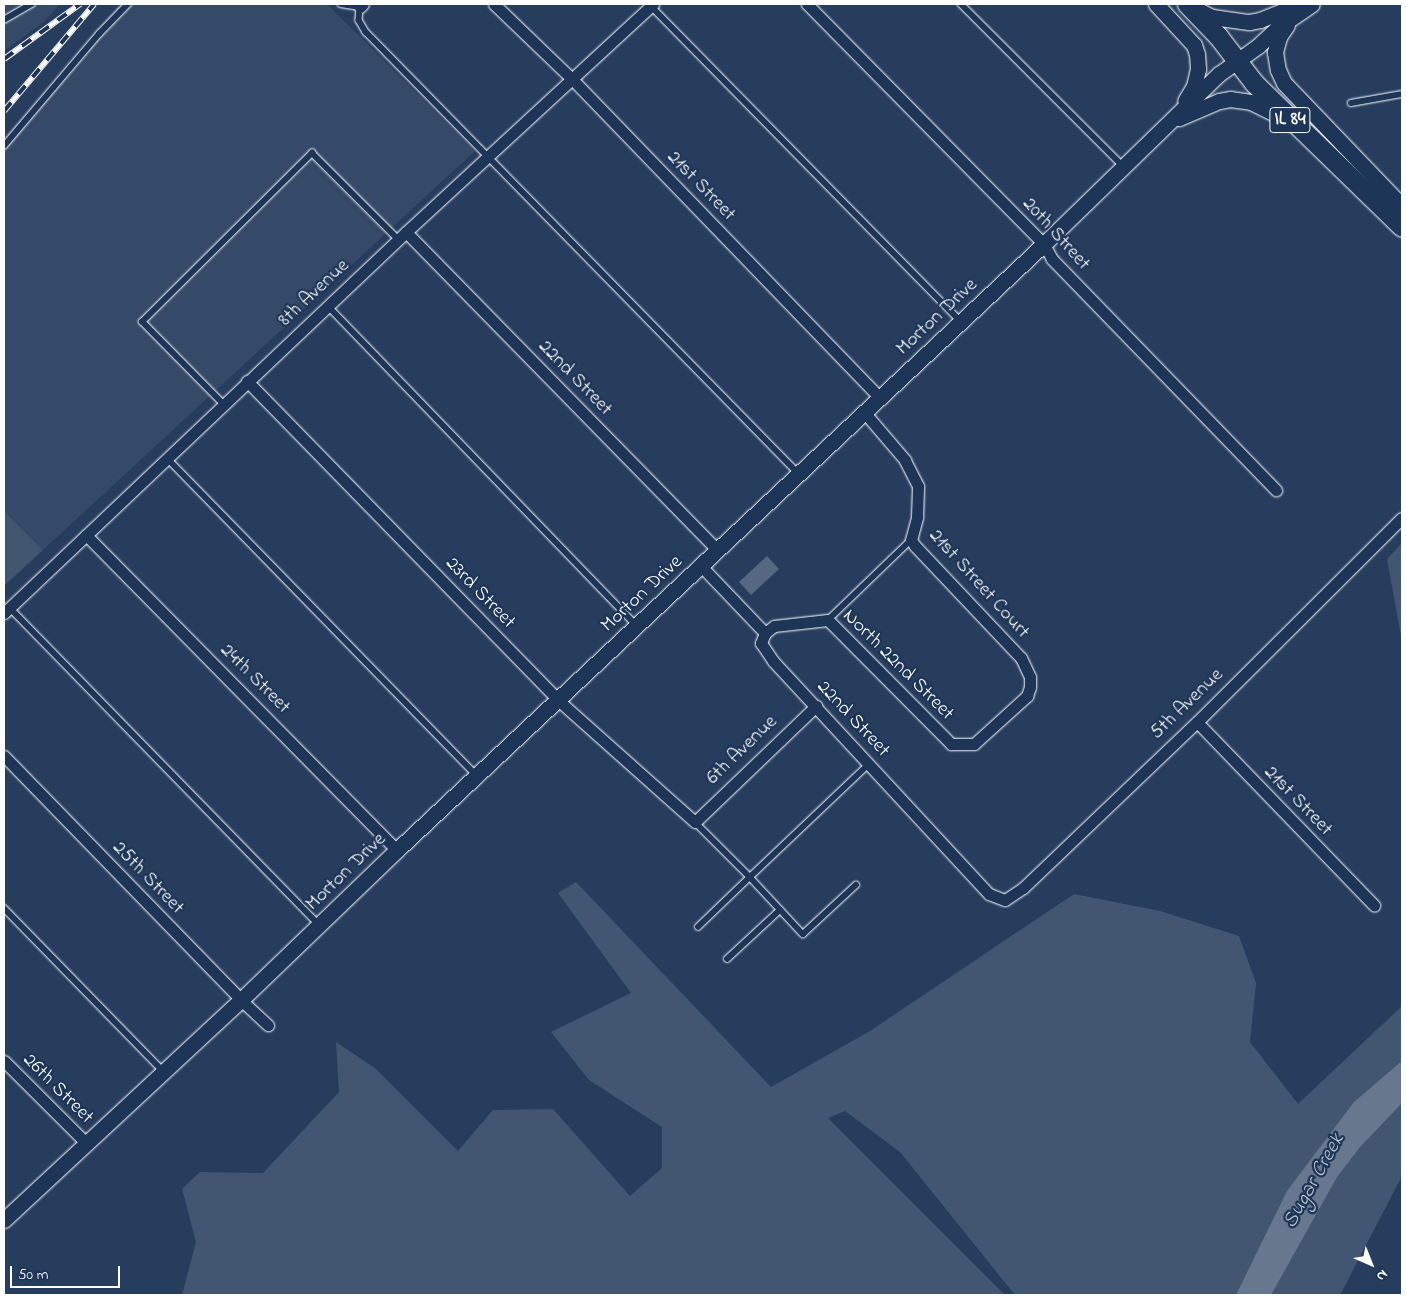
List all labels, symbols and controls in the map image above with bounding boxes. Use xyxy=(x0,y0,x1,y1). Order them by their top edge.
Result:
road number: IL 84 xyxy=(1269,104,1311,136)
street label: 21st Street xyxy=(662,146,740,226)
street label: 20th Street xyxy=(1017,192,1095,276)
street label: 8th Avenue xyxy=(273,254,355,332)
street label: Morton Drive xyxy=(891,273,983,361)
street label: 22nd Street xyxy=(533,335,617,421)
street label: 21st Street Court xyxy=(923,524,1035,644)
street label: Morton Drive xyxy=(596,550,688,638)
street label: 23rd Street xyxy=(440,552,520,634)
street label: North 22nd Street xyxy=(837,604,959,726)
street label: 24th Street xyxy=(215,639,295,719)
street label: 5th Avenue xyxy=(1145,663,1229,745)
street label: 22nd Street xyxy=(811,676,895,762)
street label: 6th Avenue xyxy=(701,710,783,790)
street label: 21st Street xyxy=(1259,761,1337,841)
street label: Morton Drive xyxy=(301,828,391,916)
street label: 25th Street xyxy=(107,836,189,920)
street label: 26th Street xyxy=(18,1049,98,1129)
water label: Sugar Creek xyxy=(1278,1129,1350,1233)
north arrow xyxy=(1346,1239,1396,1289)
scale bar xyxy=(12,1256,122,1288)
text: 50 m xyxy=(18,1264,48,1286)
text: N xyxy=(1371,1264,1392,1286)

